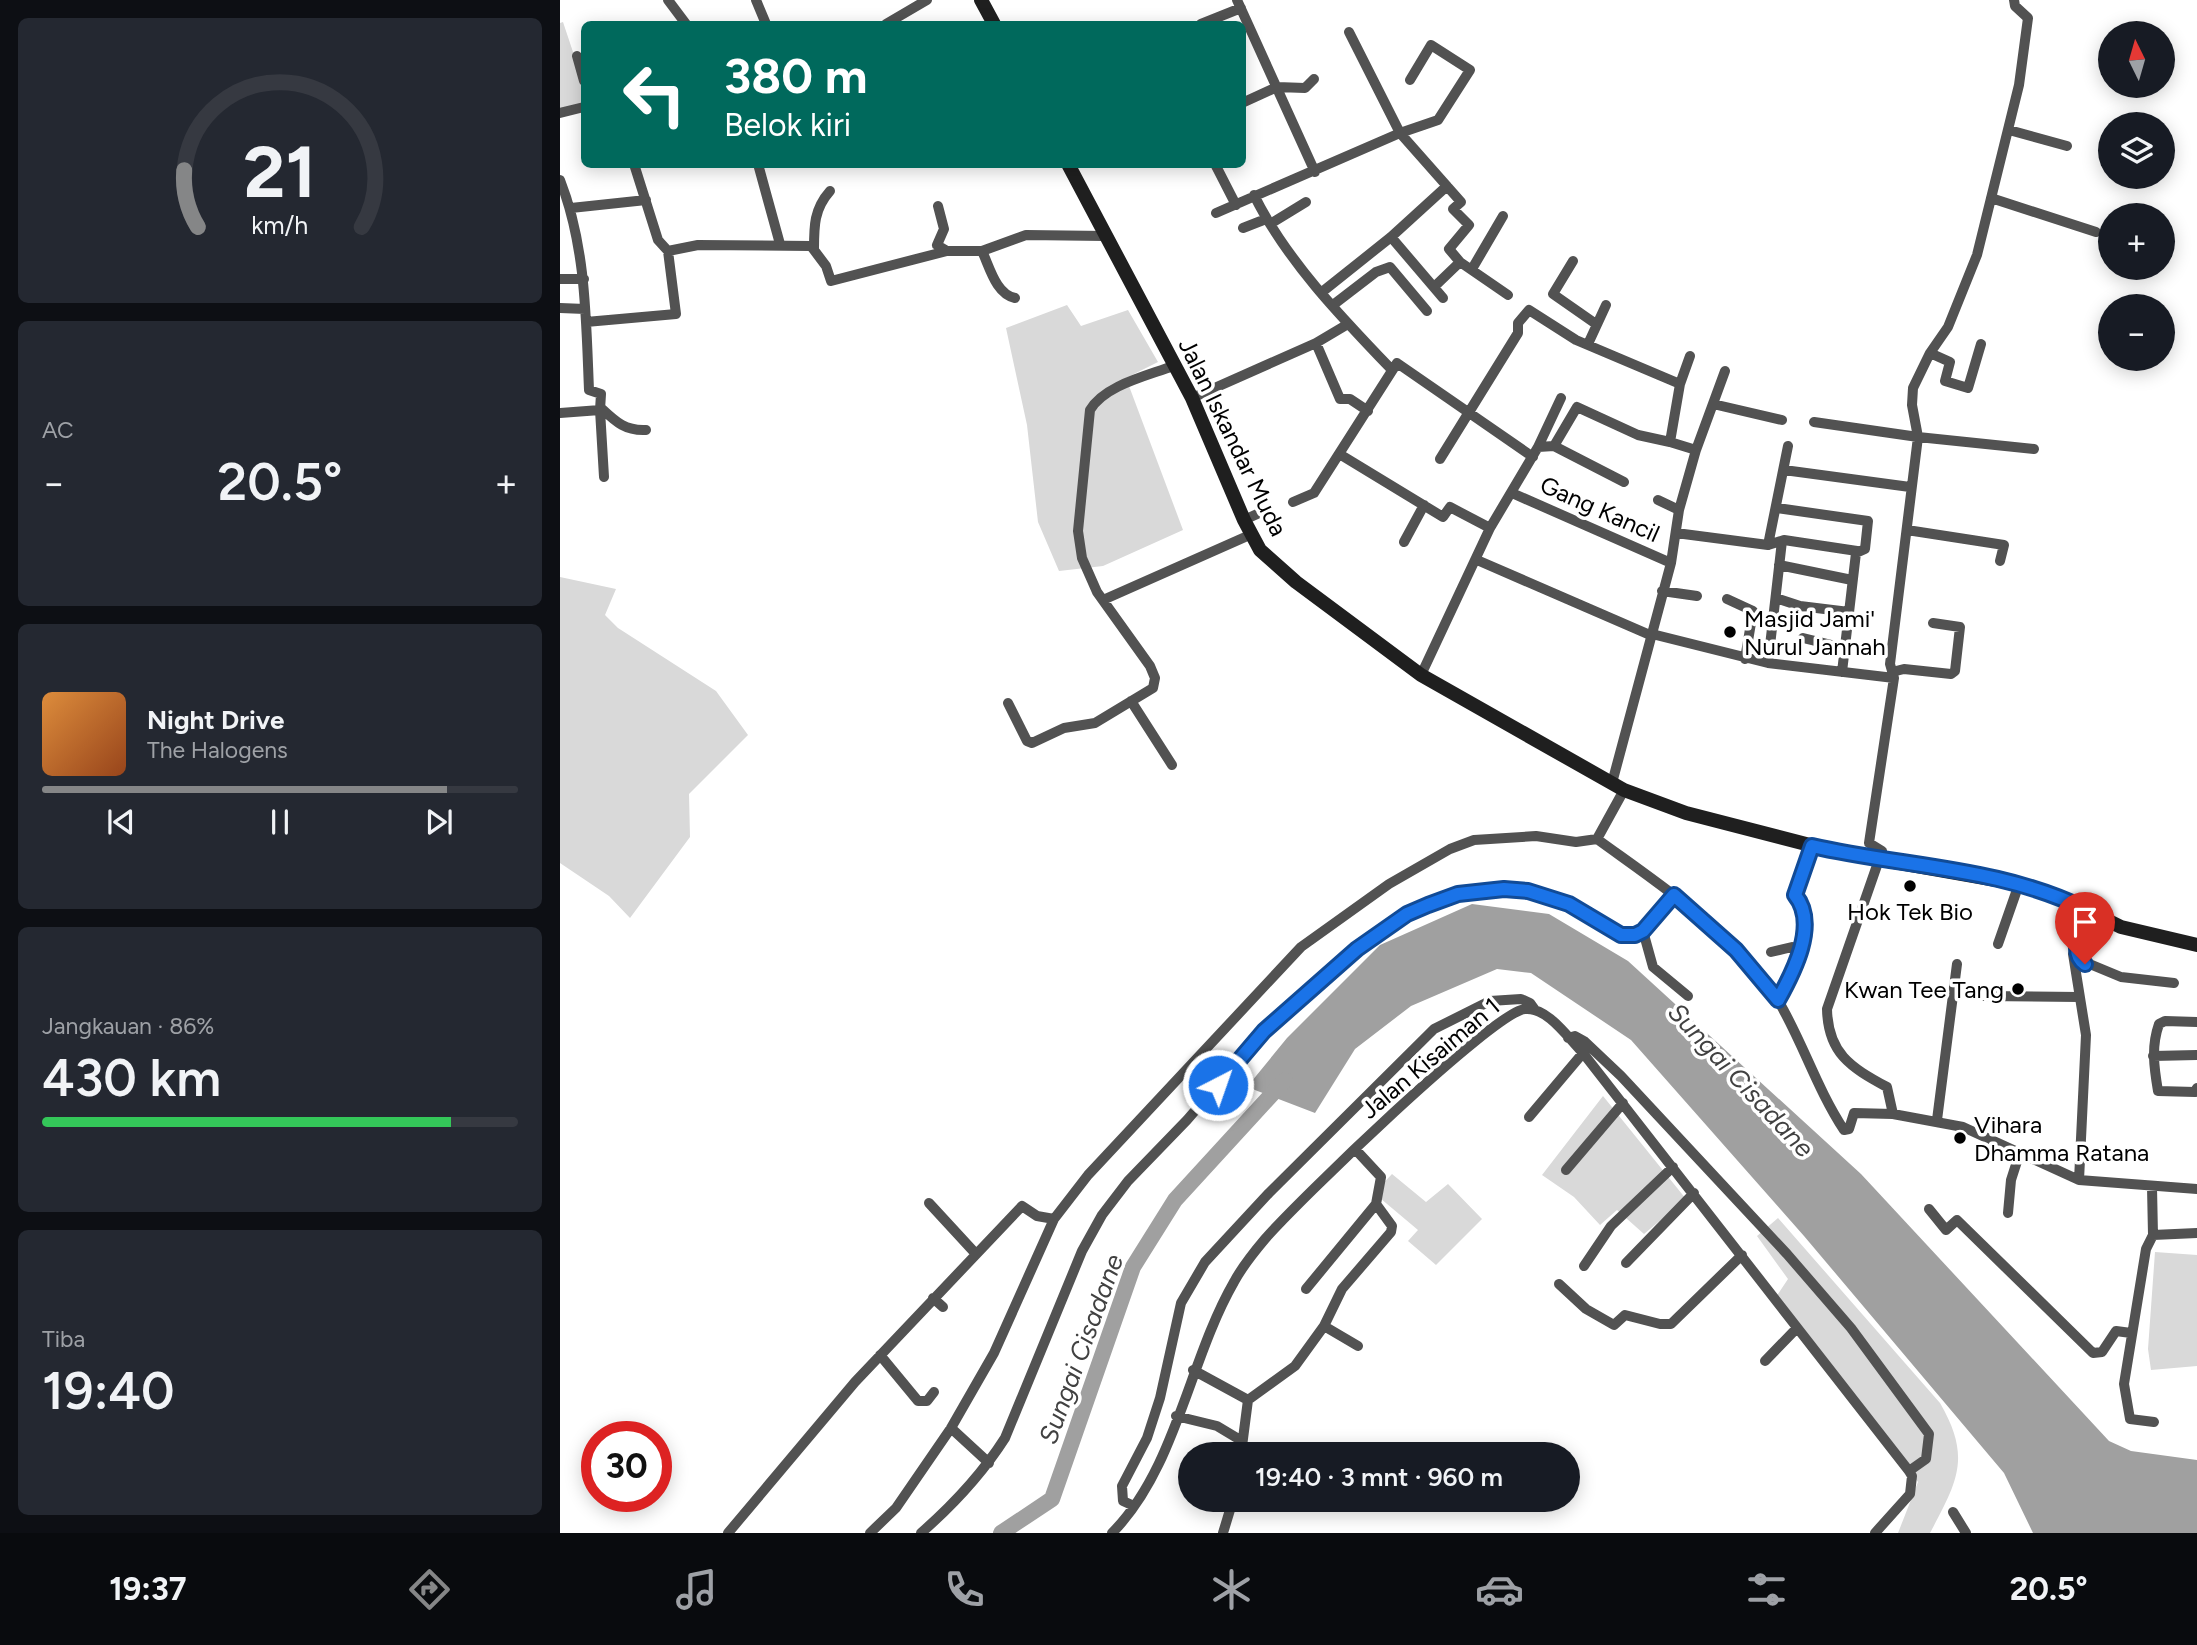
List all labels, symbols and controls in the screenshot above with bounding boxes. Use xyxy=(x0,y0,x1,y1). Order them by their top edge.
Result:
north arrow xyxy=(2098,21,2175,98)
map controls xyxy=(2098,21,2175,371)
text: 380 m xyxy=(724,46,867,105)
icon: left xyxy=(609,49,700,140)
text: Belok kiri xyxy=(724,106,851,144)
button: layers xyxy=(2098,112,2175,189)
text: 21 xyxy=(244,128,316,215)
button: + xyxy=(2098,203,2175,280)
text: km/h xyxy=(251,209,309,239)
button: − xyxy=(2098,294,2175,371)
street label: Jalan Iskandar Muda xyxy=(1173,333,1293,541)
text: AC xyxy=(42,416,74,444)
text: 20.5° xyxy=(218,451,342,513)
text: − xyxy=(42,460,66,506)
text: + xyxy=(494,460,518,506)
street label: Gang Kancil xyxy=(1536,470,1664,548)
place label: Masjid Jami' Nurul Jannah xyxy=(1744,604,1886,661)
marker: Masjid Jami' Nurul Jannah xyxy=(1722,624,1738,640)
text: Night Drive xyxy=(147,704,284,736)
text: The Halogens xyxy=(147,736,288,764)
icon: previous xyxy=(102,803,140,841)
icon: pause xyxy=(261,803,299,841)
icon: next xyxy=(420,803,458,841)
marker: Hok Tek Bio xyxy=(1902,878,1918,894)
pin xyxy=(2055,892,2115,964)
place label: Hok Tek Bio xyxy=(1847,897,1973,926)
icon: arrive xyxy=(2066,903,2104,941)
place label: Kwan Tee Tang xyxy=(1844,975,2004,1004)
marker: Kwan Tee Tang xyxy=(2010,981,2026,997)
street label: Jalan Kisaiman 1 xyxy=(1355,991,1505,1125)
water label: Sungai Cisadane xyxy=(1661,996,1821,1164)
text: Jangkauan · 86% xyxy=(42,1012,214,1040)
text: 430 km xyxy=(42,1047,221,1109)
position arrow xyxy=(1181,1048,1255,1122)
place label: Vihara Dhamma Ratana xyxy=(1974,1110,2149,1167)
marker: Vihara Dhamma Ratana xyxy=(1952,1130,1968,1146)
water label: Sungai Cisadane xyxy=(1032,1250,1130,1448)
text: Tiba xyxy=(42,1325,85,1353)
text: 19:40 xyxy=(42,1360,175,1422)
speed limit sign: 30 xyxy=(581,1421,672,1512)
text: 19:40 · 3 mnt · 960 m xyxy=(1255,1461,1503,1493)
icon: directions xyxy=(405,1565,454,1614)
icon: music xyxy=(672,1565,721,1614)
icon: phone xyxy=(940,1565,989,1614)
icon: climate xyxy=(1207,1565,1256,1614)
icon: car xyxy=(1475,1565,1524,1614)
icon: filters xyxy=(1742,1565,1791,1614)
text: 19:37 xyxy=(109,1570,187,1608)
text: 20.5° xyxy=(2010,1570,2088,1608)

